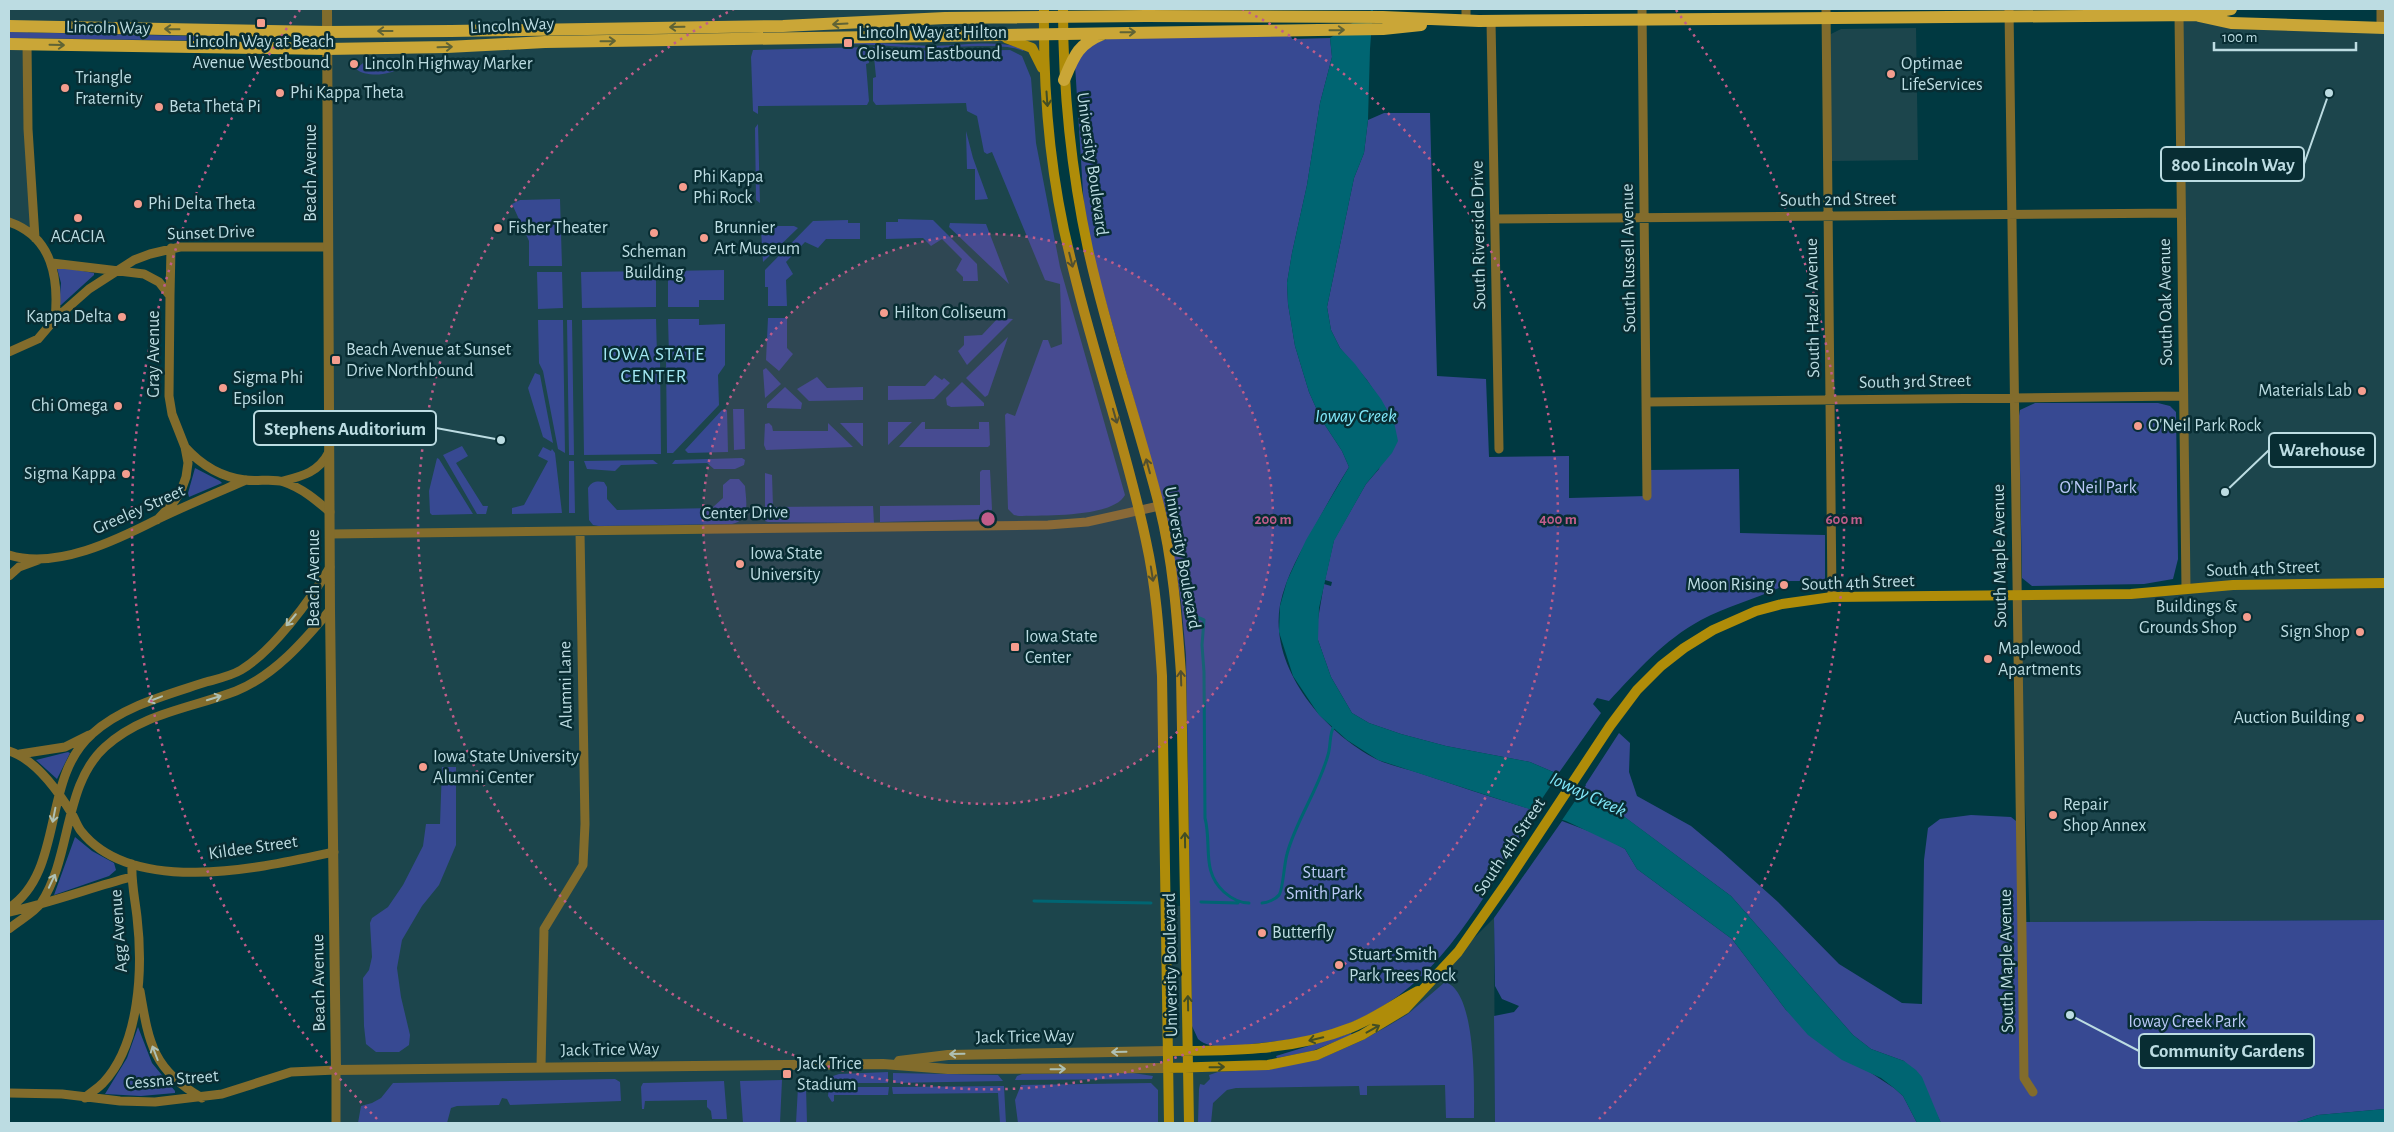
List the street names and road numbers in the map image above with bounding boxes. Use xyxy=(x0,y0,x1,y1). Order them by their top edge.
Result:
street label: Lincoln Way xyxy=(469,15,555,37)
street label: Lincoln Way xyxy=(66,18,151,38)
street label: University Boulevard xyxy=(1073,91,1111,237)
street label: Beach Avenue xyxy=(302,124,320,222)
street label: South Riverside Drive xyxy=(1469,160,1489,310)
street label: South Russell Avenue xyxy=(1619,183,1639,333)
street label: South 2nd Street xyxy=(1780,190,1897,210)
street label: Sunset Drive xyxy=(167,222,255,244)
street label: South Hazel Avenue xyxy=(1803,238,1823,378)
street label: South Oak Avenue xyxy=(2156,238,2176,366)
street label: Gray Avenue xyxy=(145,310,163,398)
street label: South 3rd Street xyxy=(1859,372,1971,392)
street label: Greeley Street xyxy=(90,482,188,538)
street label: South Maple Avenue xyxy=(1990,484,2010,628)
street label: University Boulevard xyxy=(1161,485,1203,631)
street label: Center Drive xyxy=(702,503,788,523)
street label: Beach Avenue xyxy=(305,529,323,627)
street label: South 4th Street xyxy=(2206,558,2320,580)
street label: South 4th Street xyxy=(1801,572,1915,594)
street label: Alumni Lane xyxy=(556,641,576,729)
street label: South 4th Street xyxy=(1471,795,1549,899)
street label: Kildee Street xyxy=(207,833,299,863)
street label: Agg Avenue xyxy=(107,889,131,973)
street label: South Maple Avenue xyxy=(1997,889,2017,1033)
street label: University Boulevard xyxy=(1161,893,1181,1037)
street label: Beach Avenue xyxy=(309,934,329,1032)
street label: Jack Trice Way xyxy=(976,1027,1075,1047)
street label: Jack Trice Way xyxy=(561,1040,660,1060)
street label: Cessna Street xyxy=(125,1067,220,1093)

